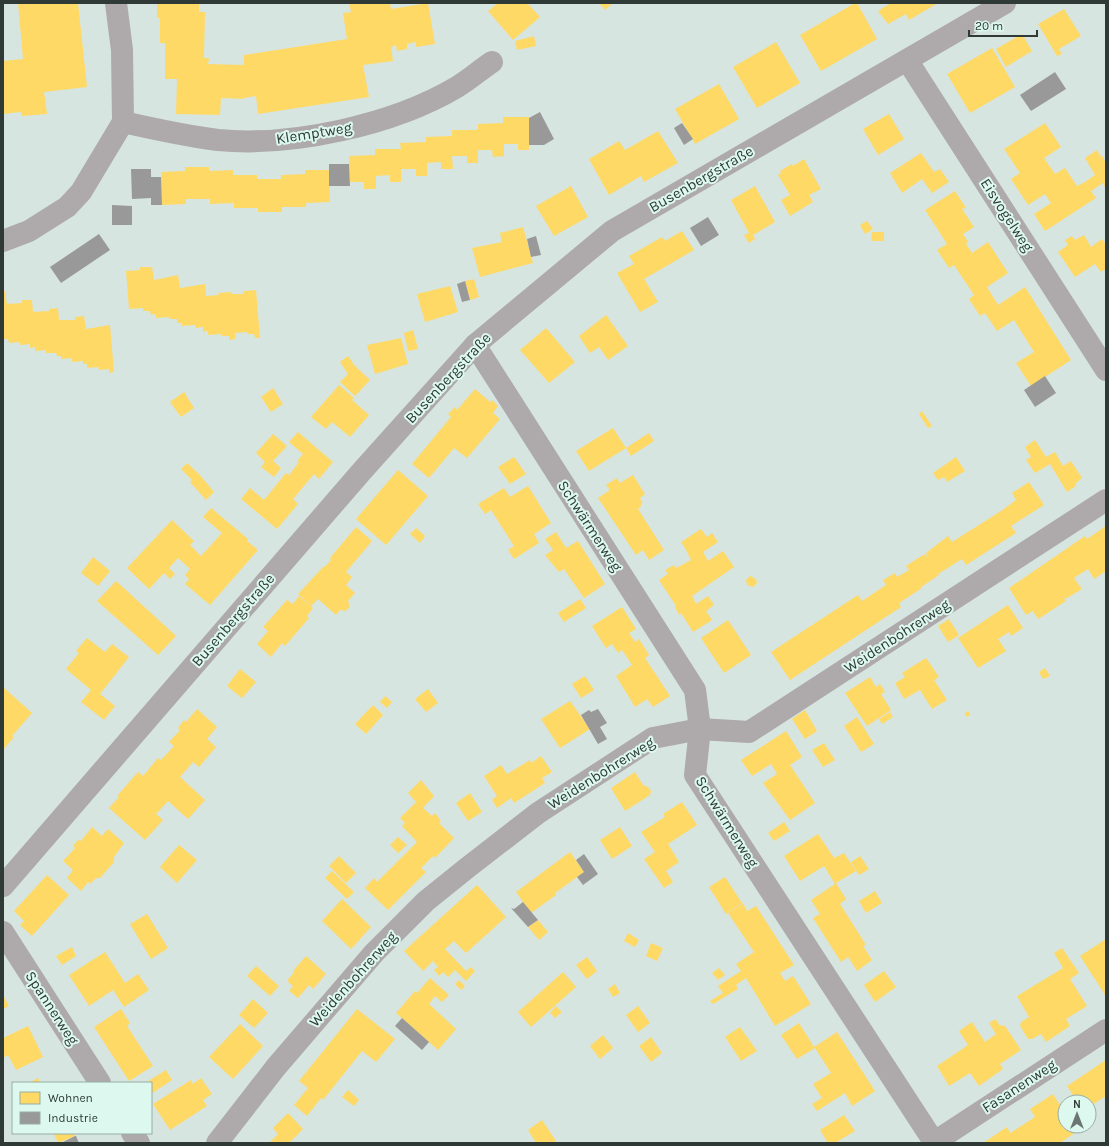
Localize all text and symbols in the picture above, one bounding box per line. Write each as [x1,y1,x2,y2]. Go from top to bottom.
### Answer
scale bar [969,12,1037,38]
text: 20 m [975,19,1003,33]
street label: Klemptweg [275,118,354,148]
street label: Busenbergstraße [646,142,756,216]
street label: Eisvogelweg [977,175,1038,256]
street label: Busenbergstraße [401,329,495,427]
street label: Schwärmerweg [554,477,626,575]
street label: Busenbergstraße [188,570,278,670]
street label: Weidenbohrerweg [841,595,954,677]
street label: Weidenbohrerweg [544,733,658,813]
street label: Schwärmerweg [692,773,763,872]
street label: Weidenbohrerweg [305,927,401,1031]
street label: Spannerweg [21,968,83,1049]
street label: Fasanenweg [979,1055,1060,1117]
legend [12,1082,152,1134]
text: Wohnen [48,1091,93,1105]
north arrow [1057,1094,1097,1134]
text: N [1073,1098,1081,1111]
text: Industrie [48,1111,98,1125]

